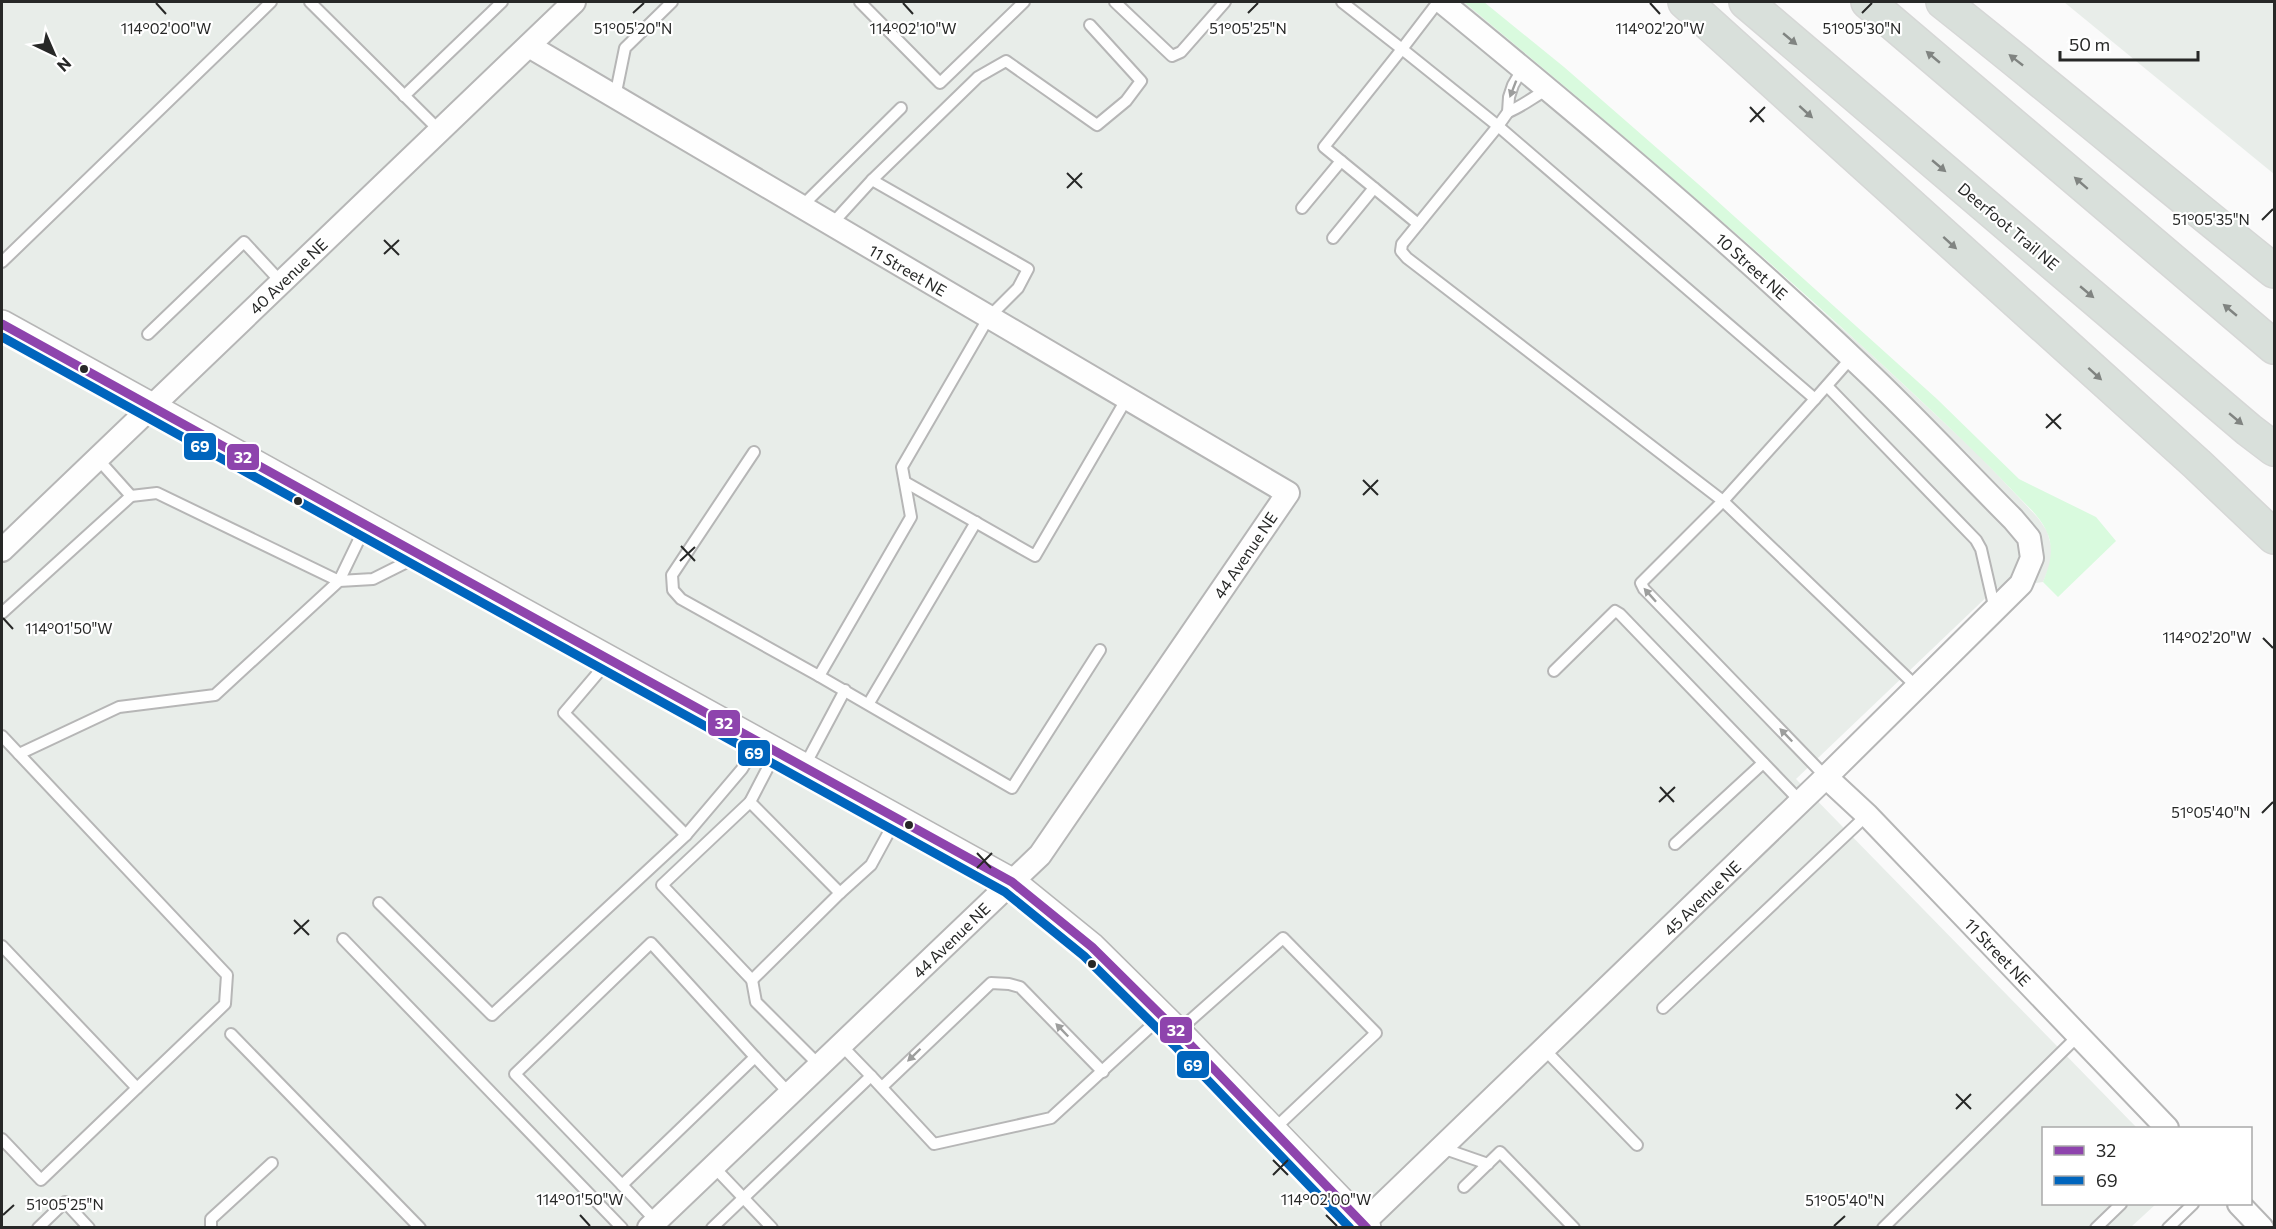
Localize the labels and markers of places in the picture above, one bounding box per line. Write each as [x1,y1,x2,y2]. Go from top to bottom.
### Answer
unlabelled marker [78,363,90,375]
unlabelled marker [292,495,304,507]
unlabelled marker [903,819,915,831]
unlabelled marker [1086,958,1098,970]

